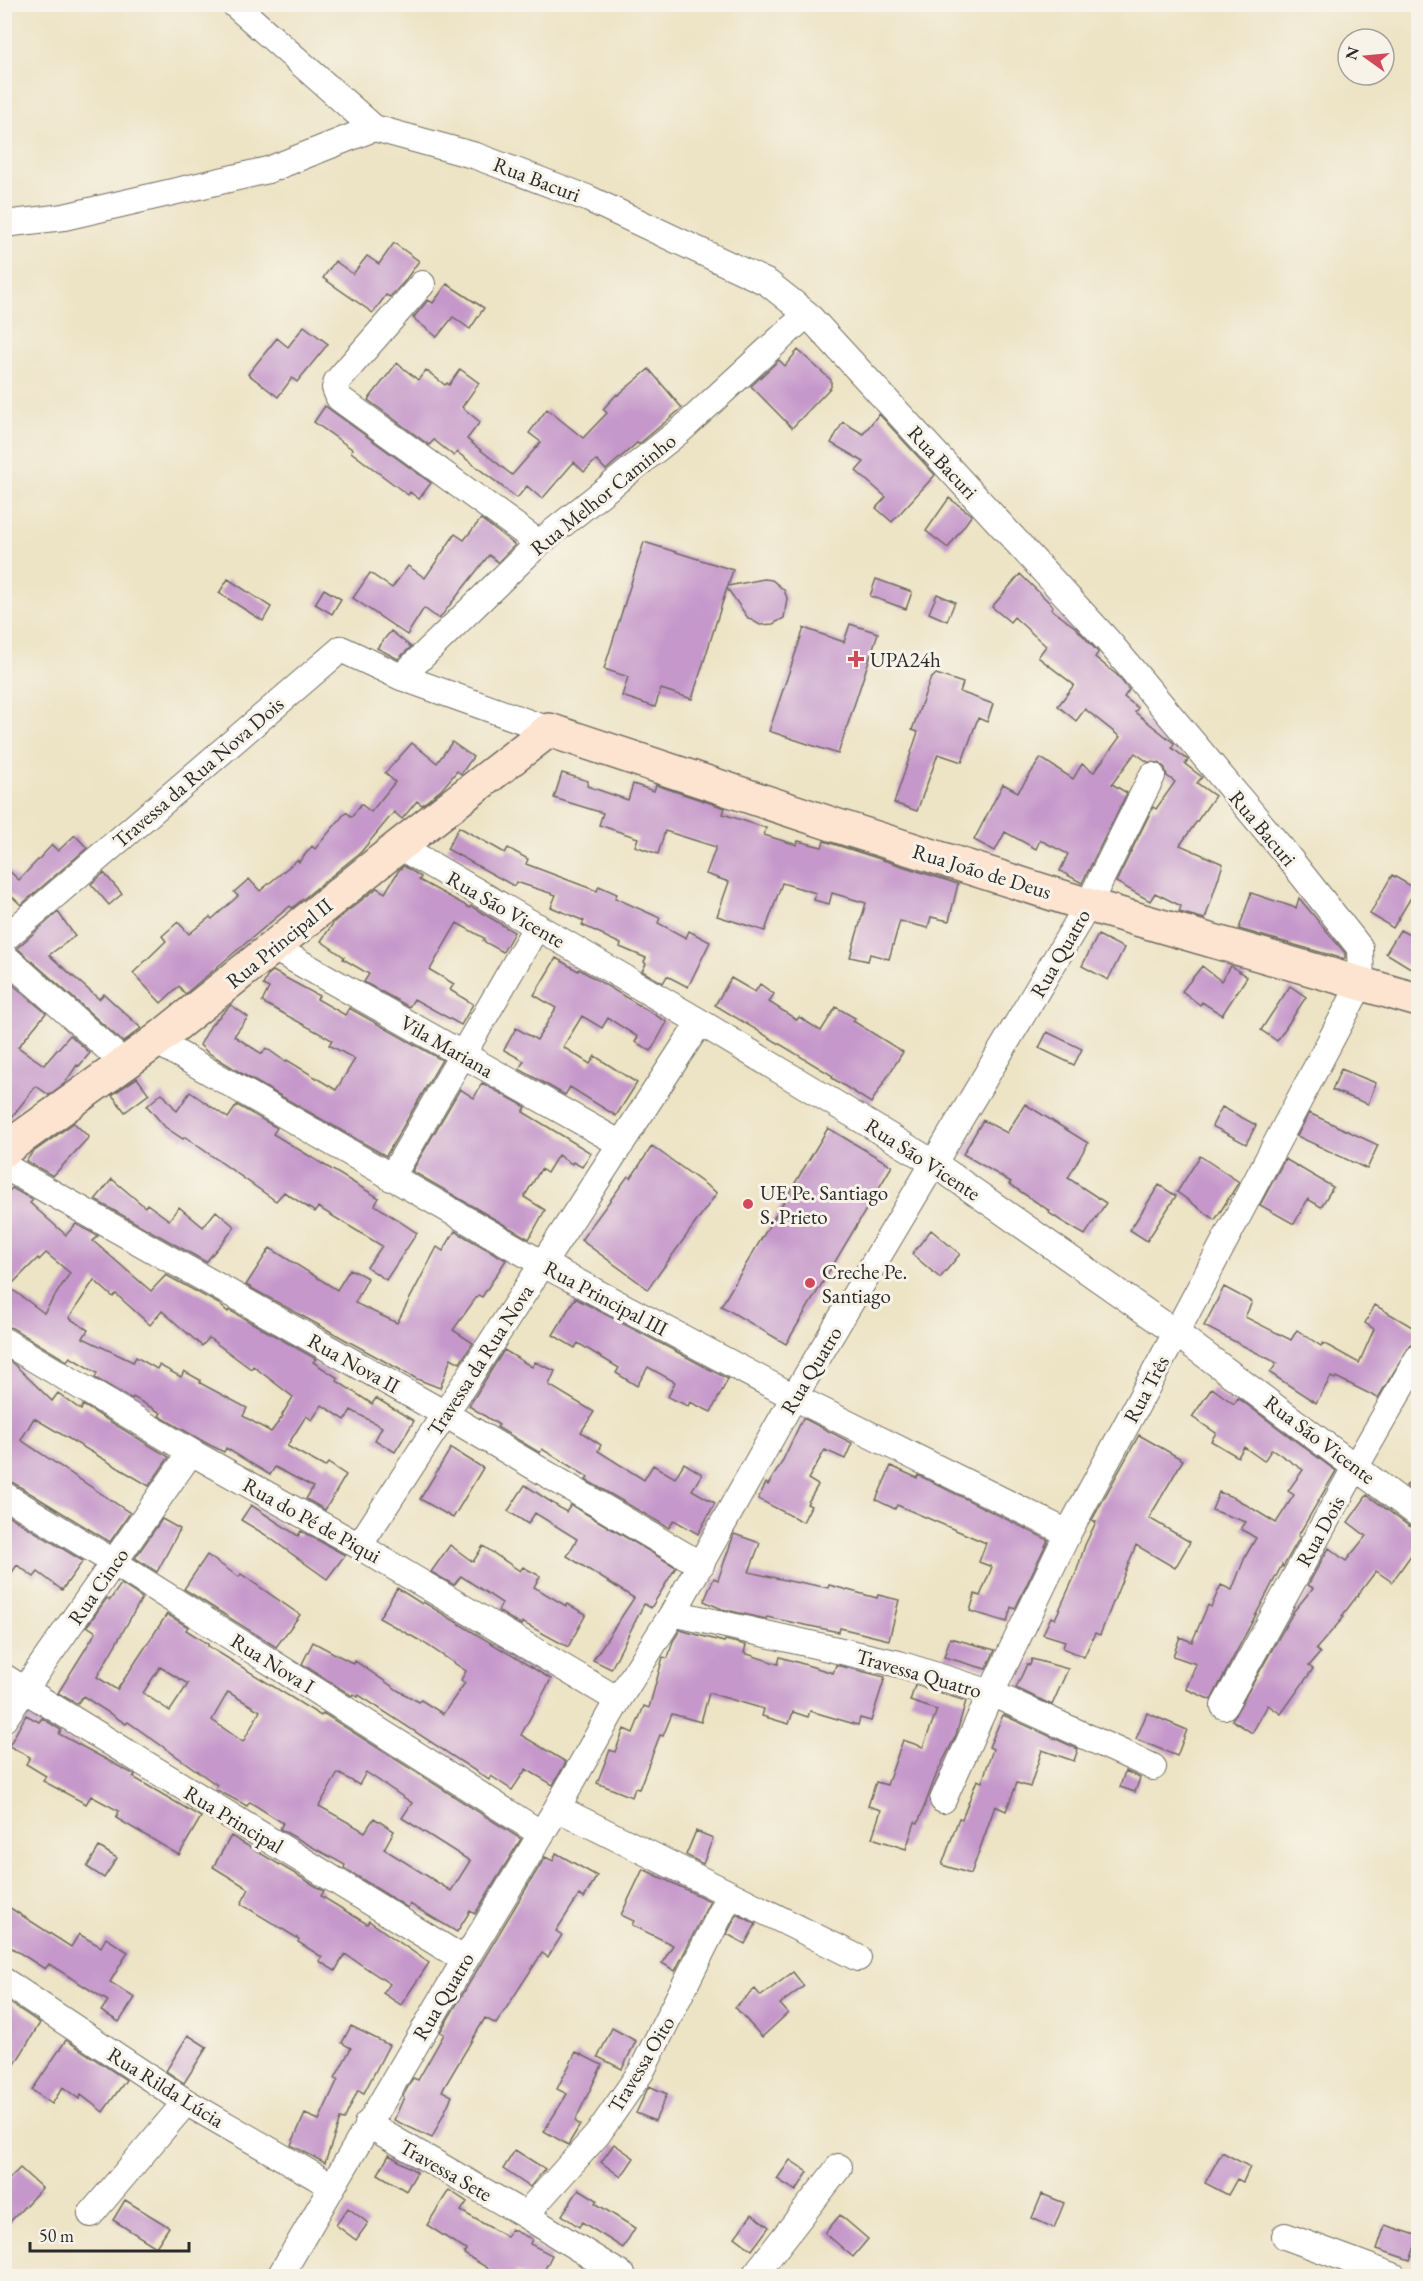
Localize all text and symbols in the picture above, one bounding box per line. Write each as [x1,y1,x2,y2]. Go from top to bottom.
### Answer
north arrow [1336,27,1396,87]
text: N [1340,44,1364,62]
street label: Rua Bacuri [490,150,584,208]
street label: Rua Bacuri [902,419,984,505]
street label: Rua Melhor Caminho [525,427,681,561]
place label: UPA24h [870,646,941,673]
marker: UPA24h [847,650,865,668]
street label: Travessa da Rua Nova Dois [107,690,289,854]
street label: Rua Bacuri [1223,784,1303,872]
street label: Rua João de Deus [909,837,1055,905]
street label: Rua São Vicente [442,864,570,954]
street label: Rua Principal II [220,892,338,994]
street label: Rua Quatro [1024,904,1097,1003]
street label: Vila Mariana [396,1008,499,1084]
street label: Rua São Vicente [860,1112,986,1206]
place label: UE Pe. Santiago S. Prieto [760,1179,888,1230]
marker: UE Pe. Santiago S. Prieto [741,1197,755,1211]
street label: Rua Principal III [539,1254,673,1342]
place label: Creche Pe. Santiago [822,1258,907,1309]
marker: Creche Pe. Santiago [803,1276,817,1290]
street label: Travessa da Rua Nova [421,1278,540,1441]
street label: Rua Quatro [774,1321,849,1420]
street label: Rua Nova II [303,1327,405,1399]
street label: Rua Três [1117,1350,1175,1427]
street label: Rua São Vicente [1259,1388,1381,1490]
street label: Rua do Pé de Piqui [238,1471,386,1569]
street label: Rua Dois [1290,1491,1351,1571]
street label: Rua Cinco [62,1542,134,1630]
street label: Rua Nova I [226,1627,320,1699]
street label: Travessa Quatro [853,1642,985,1705]
street label: Rua Principal [179,1779,289,1859]
street label: Rua Quatro [406,1947,481,2046]
street label: Travessa Oito [602,2011,680,2117]
street label: Rua Rilda Lúcia [103,2040,230,2134]
street label: Travessa Sete [395,2133,497,2207]
scale bar [30,2215,189,2253]
text: 50 m [39,2224,74,2247]

